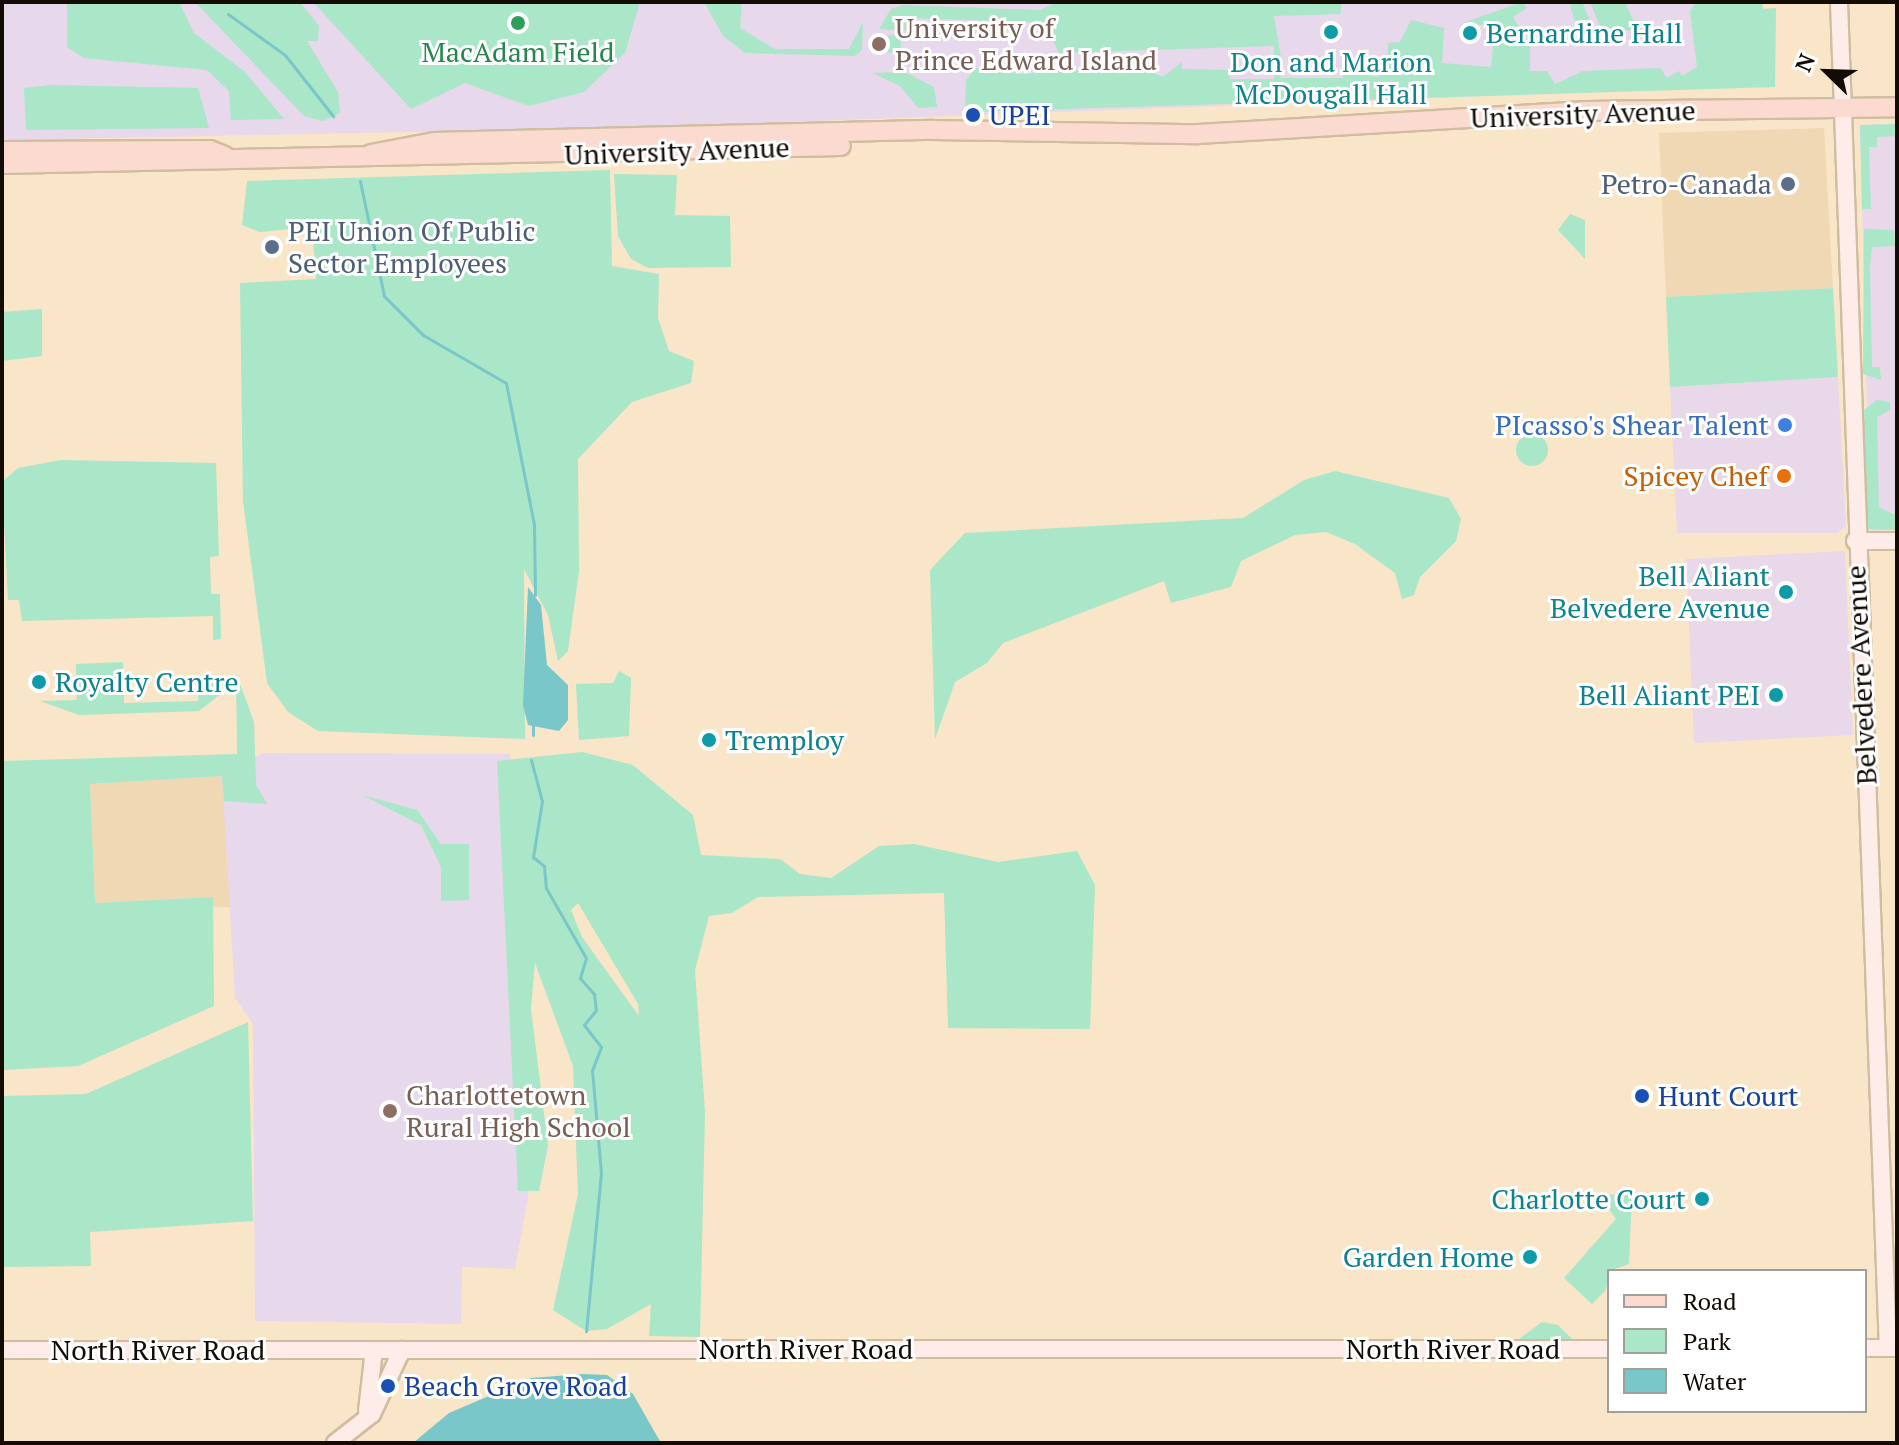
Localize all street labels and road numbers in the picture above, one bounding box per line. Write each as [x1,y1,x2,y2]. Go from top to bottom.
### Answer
street label: University Avenue [1470,93,1696,135]
street label: University Avenue [564,130,790,172]
street label: Belvedere Avenue [1838,564,1884,786]
street label: North River Road [699,1332,913,1366]
street label: North River Road [1346,1332,1560,1366]
street label: North River Road [51,1333,265,1367]

